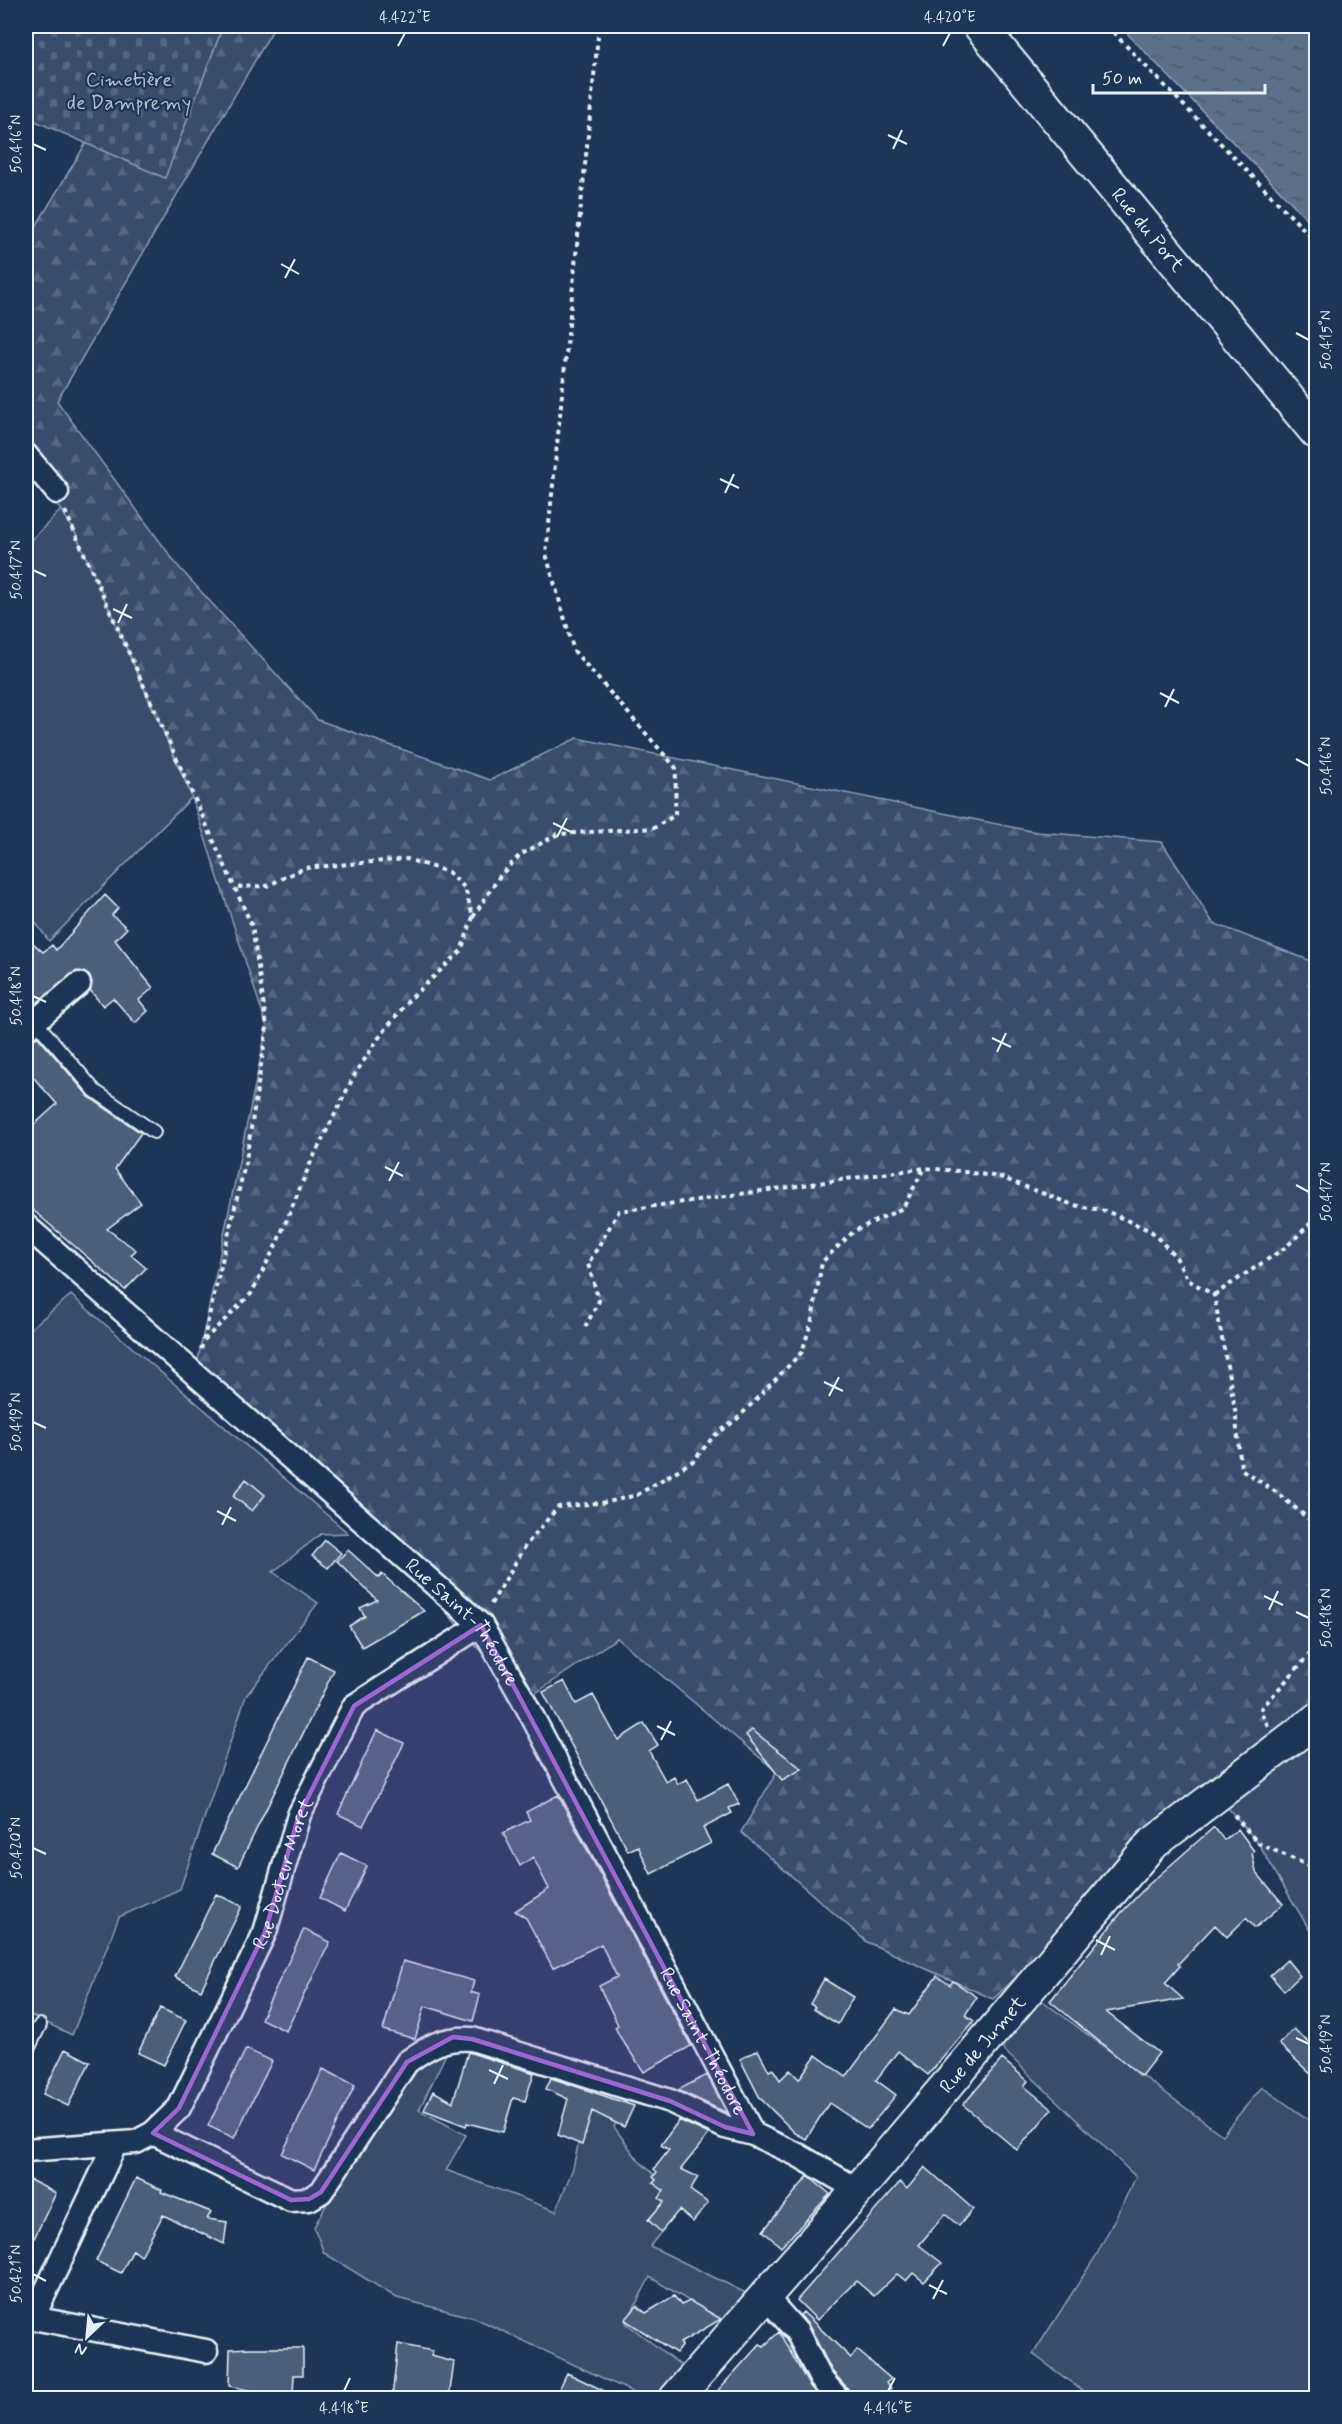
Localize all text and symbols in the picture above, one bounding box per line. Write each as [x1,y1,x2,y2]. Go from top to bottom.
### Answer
text: 4.422°E [379,8,431,28]
text: 4.420°E [924,8,976,28]
scale bar [1093,57,1266,95]
park label: Cimetière de Dampremy [67,67,191,117]
text: 50 m [1102,67,1142,91]
text: 50.416°N [7,115,27,173]
street label: Rue du Port [1104,183,1190,278]
text: 50.415°N [1317,310,1337,370]
text: 50.417°N [7,540,27,600]
text: 50.416°N [1317,737,1337,795]
text: 50.418°N [7,966,27,1026]
text: 50.417°N [1317,1162,1337,1222]
text: 50.419°N [7,1392,27,1452]
street label: Rue Saint-Théodore [399,1553,525,1691]
text: 50.418°N [1317,1588,1337,1648]
street label: Rue Docteur Moret [247,1793,321,1954]
text: 50.420°N [7,1817,27,1879]
street label: Rue Saint-Théodore [652,1963,753,2120]
street label: Rue de Jumet [934,1990,1033,2100]
text: 50.419°N [1317,2014,1337,2074]
text: 50.421°N [7,2245,27,2303]
north arrow [57,2307,117,2367]
text: N [72,2337,90,2361]
text: 4.418°E [319,2399,369,2419]
text: 4.416°E [864,2399,912,2419]

